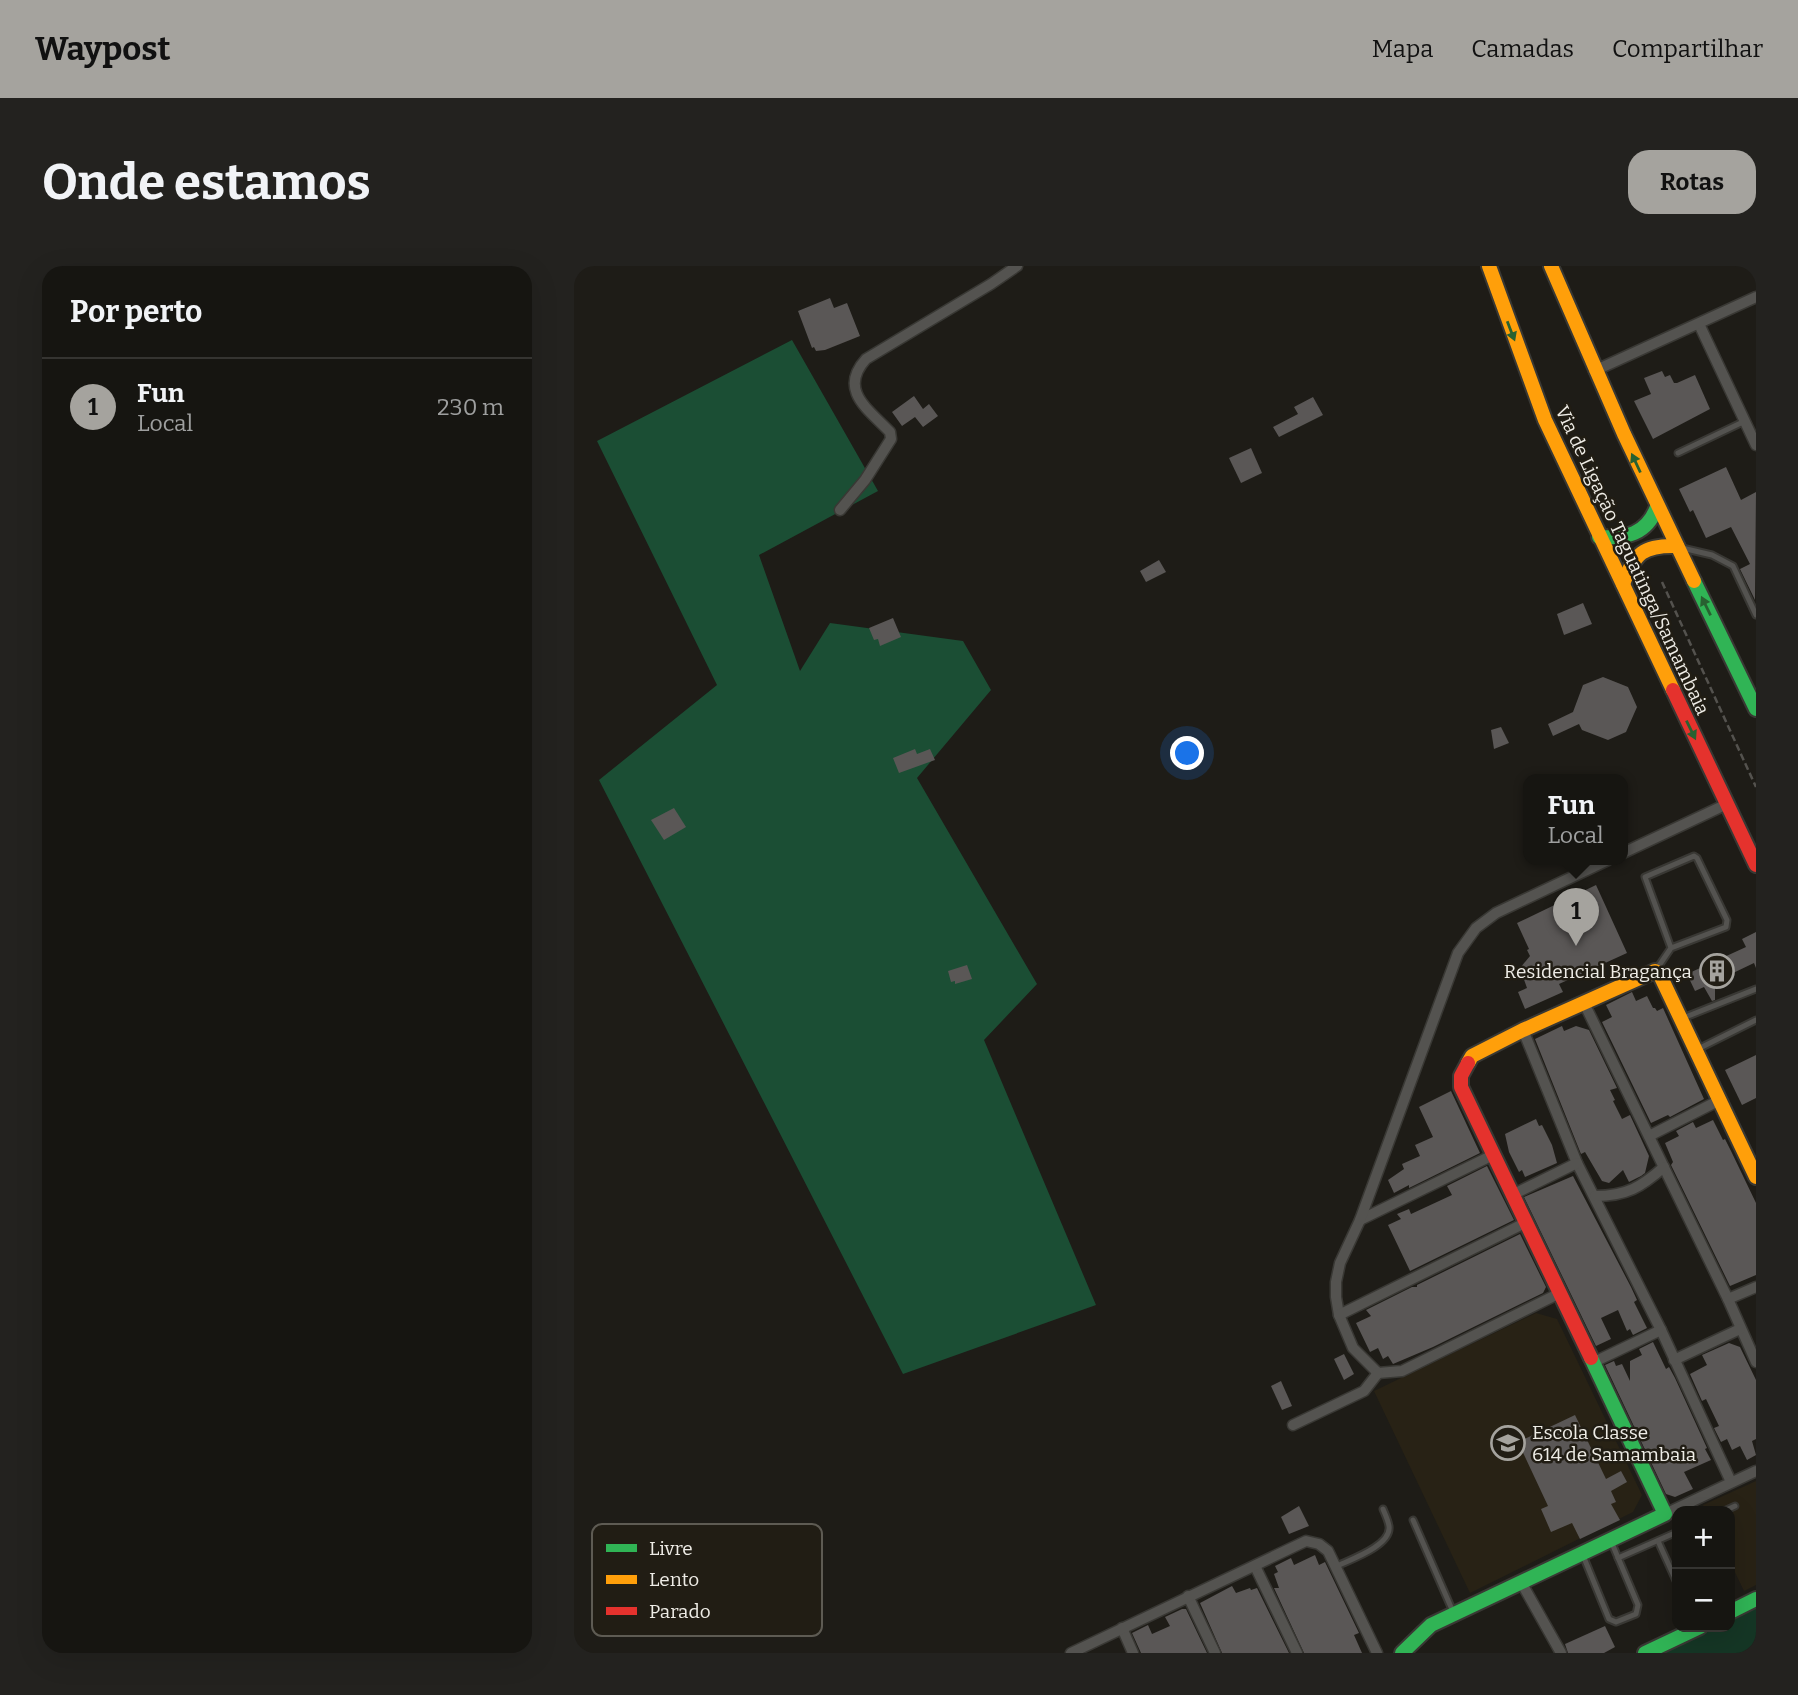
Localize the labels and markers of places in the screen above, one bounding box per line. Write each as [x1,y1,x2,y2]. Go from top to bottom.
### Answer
pin: 1 [1553,888,1599,946]
building icon: Residencial Bragança [1698,952,1736,990]
place label: Residencial Bragança [1504,960,1693,983]
place label: Escola Classe 614 de Samambaia [1532,1421,1697,1466]
school or university icon: Escola Classe 614 de Samambaia [1489,1424,1527,1462]

